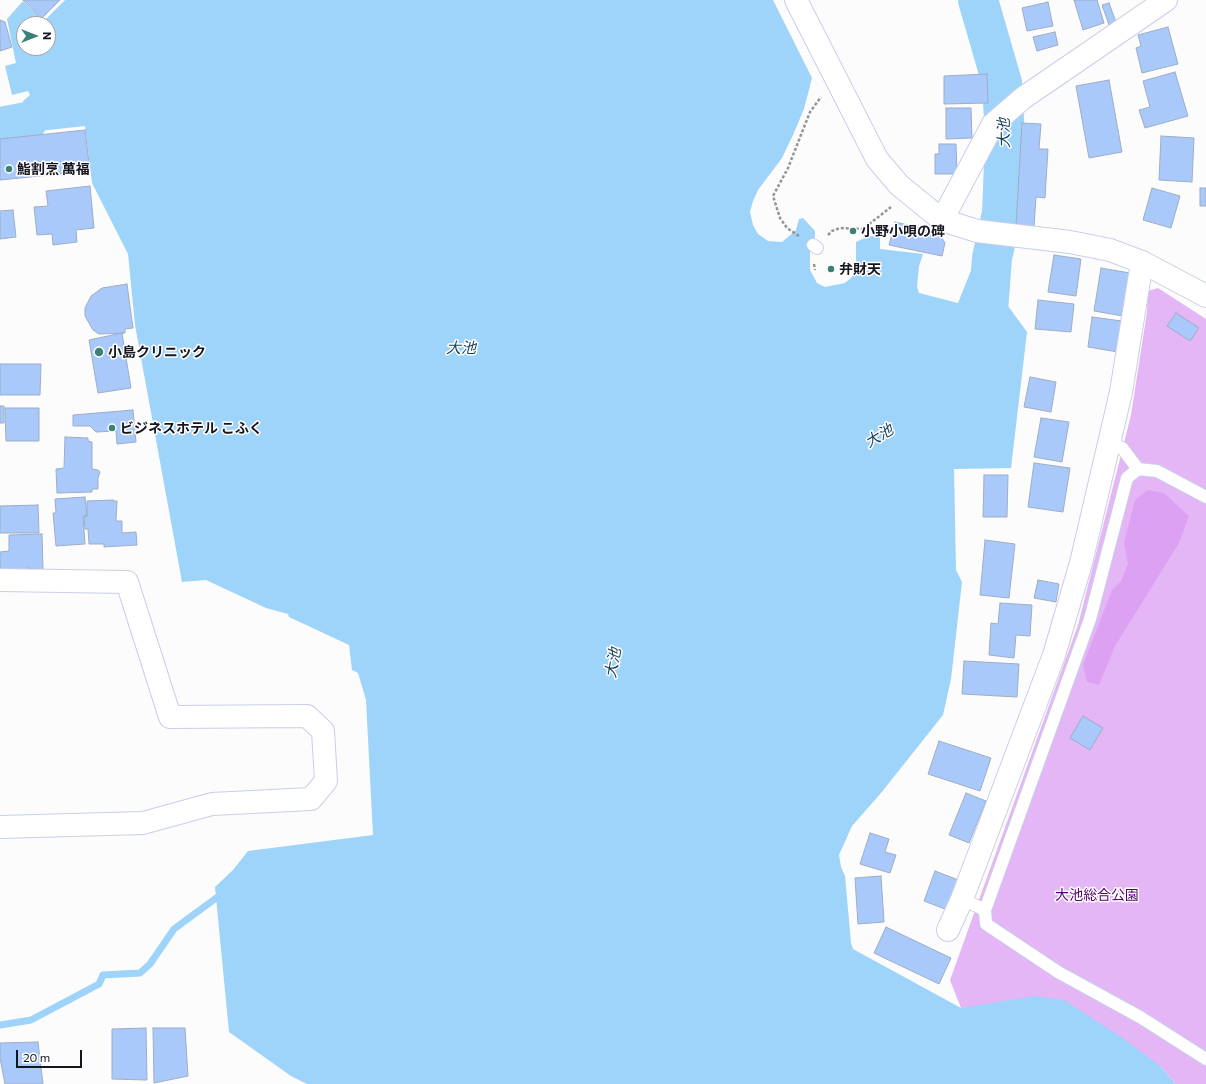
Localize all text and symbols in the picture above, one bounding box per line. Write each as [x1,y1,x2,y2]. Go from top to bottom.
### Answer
north arrow [16,16,56,56]
text: N [41,32,54,40]
water label: 大池 [995,118,1013,148]
place label: 鮨割烹 萬福 [17,161,90,177]
marker: 鮨割烹 萬福 [4,164,14,174]
place label: 小野小唄の碑 [861,223,945,239]
marker: 小野小唄の碑 [848,226,858,236]
place label: 弁財天 [839,261,881,277]
marker: 弁財天 [826,264,836,274]
water label: 大池 [446,339,476,357]
place label: 小島クリニック [108,344,206,360]
marker: 小島クリニック [93,346,105,358]
place label: ビジネスホテル こふく [120,420,263,436]
water label: 大池 [862,421,896,451]
marker: ビジネスホテル こふく [107,423,117,433]
water label: 大池 [602,647,624,679]
park label: 大池総合公園 [1055,887,1139,903]
scale bar [18,1042,84,1068]
text: 20 m [23,1050,50,1064]

